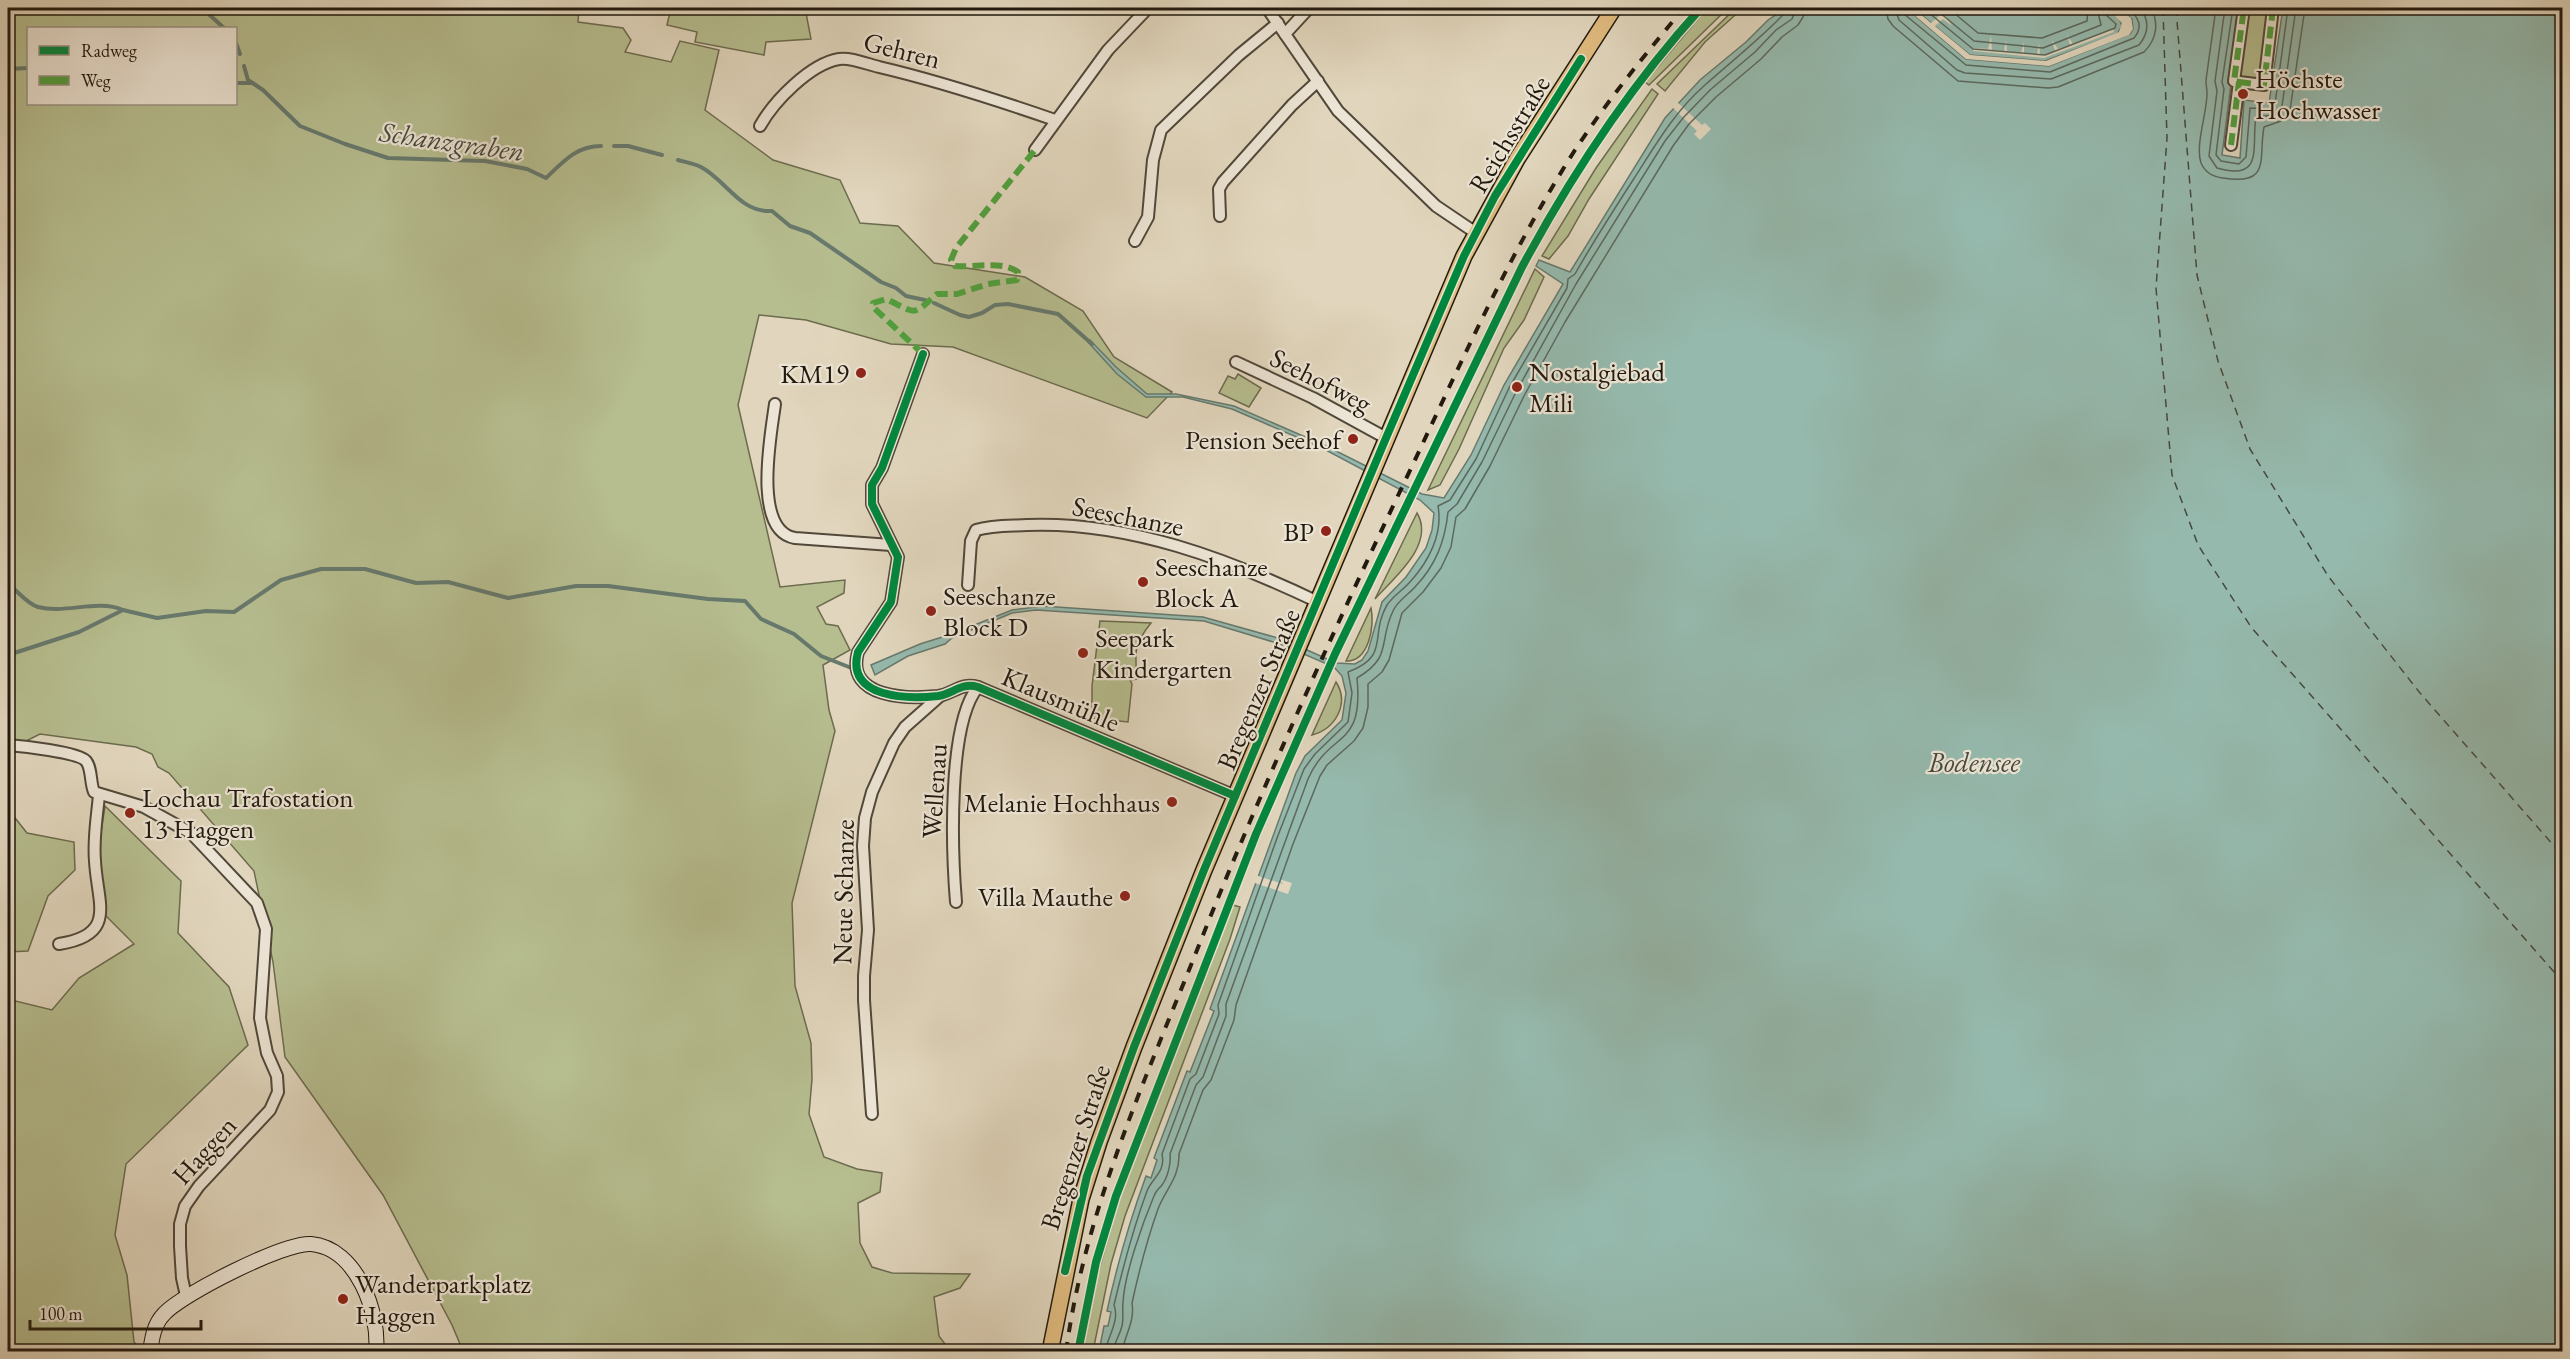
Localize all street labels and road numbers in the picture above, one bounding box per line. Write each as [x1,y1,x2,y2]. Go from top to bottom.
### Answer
street label: Gehren [860,24,944,76]
street label: Reichsstraße [1460,69,1558,199]
street label: Seehofweg [1264,340,1378,421]
street label: Seeschanze [1069,488,1187,544]
street label: Bregenzer Straße [1208,603,1308,775]
street label: Klausmühle [997,659,1125,739]
street label: Wellenau [913,742,955,840]
street label: Neue Schanze [824,819,862,965]
street label: Bregenzer Straße [1032,1060,1118,1234]
street label: Haggen [164,1108,244,1192]

